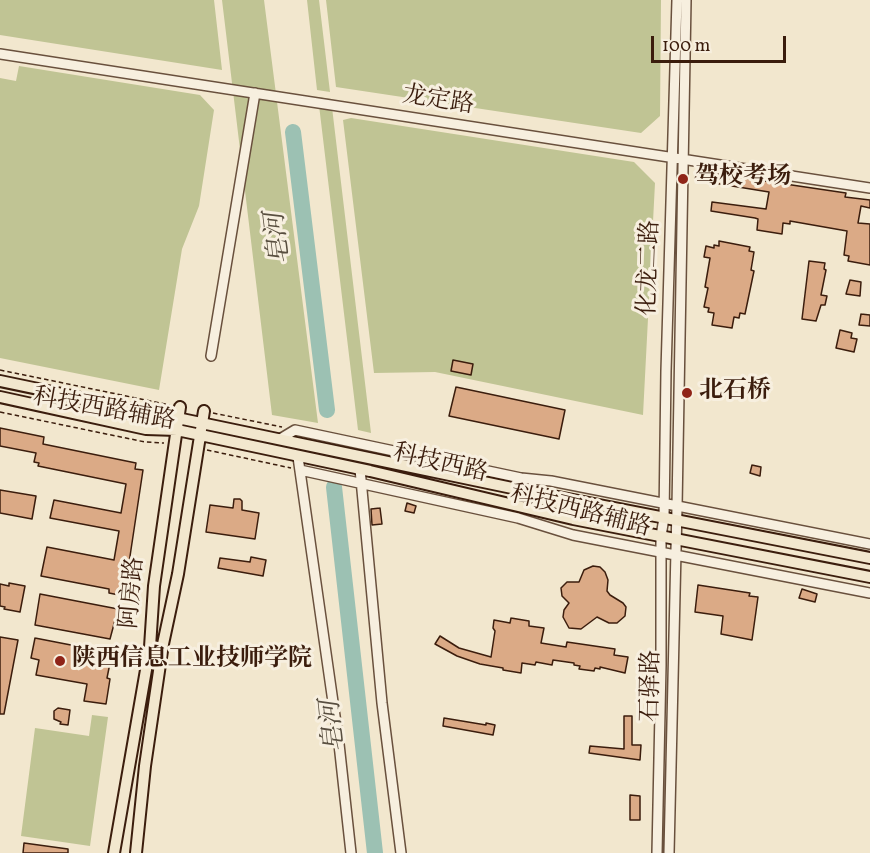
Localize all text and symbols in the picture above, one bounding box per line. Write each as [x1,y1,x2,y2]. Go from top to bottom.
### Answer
scale bar [654,24,789,62]
text: 100 m [662,34,711,59]
street label: 龙定路 [400,82,476,122]
place label: 驾校考场 [695,165,791,193]
marker: 驾校考场 [676,172,690,186]
water label: 皂河 [261,210,299,266]
street label: 化龙二路 [635,220,667,316]
place label: 北石桥 [699,379,771,407]
street label: 科技西路辅路 [31,384,177,438]
marker: 北石桥 [680,386,694,400]
street label: 科技西路 [390,440,490,490]
street label: 科技西路辅路 [507,482,653,544]
street label: 阿房路 [117,556,151,630]
place label: 陕西信息工业技师学院 [72,647,312,675]
street label: 石驿路 [638,650,668,722]
marker: 陕西信息工业技师学院 [53,654,67,668]
water label: 皂河 [317,699,353,753]

